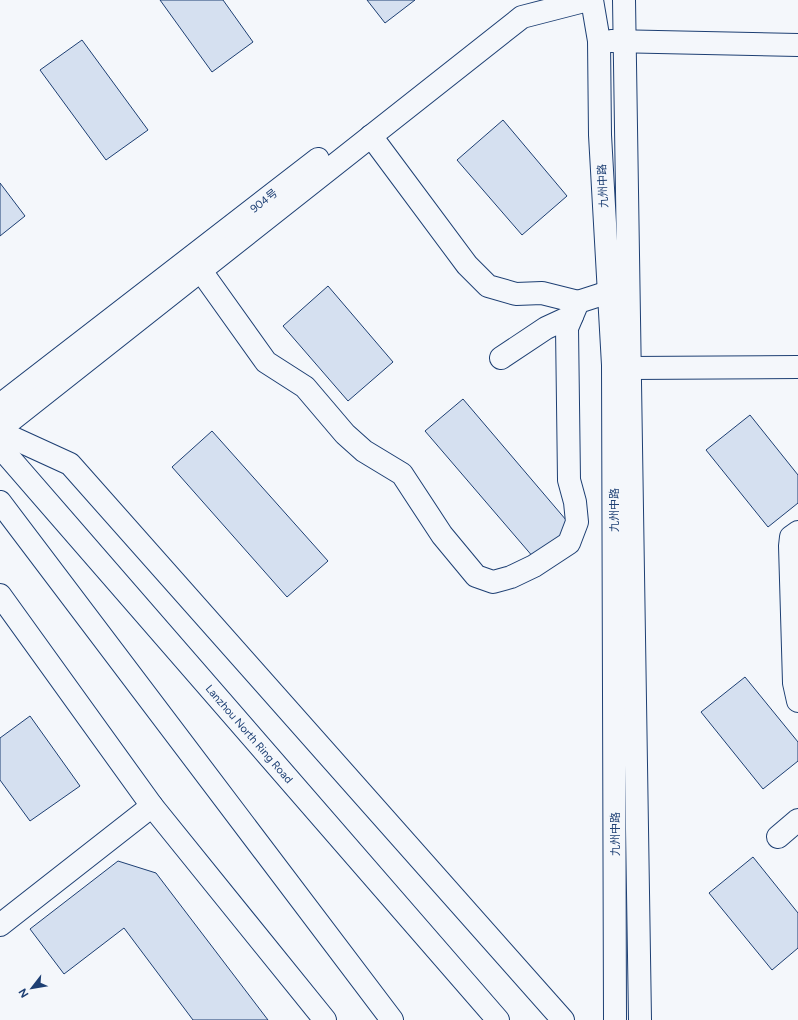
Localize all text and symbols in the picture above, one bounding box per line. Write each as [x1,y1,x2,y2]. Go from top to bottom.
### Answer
street label: 九州中路 [595,164,611,208]
street label: 904号 [248,186,280,216]
street label: 九州中路 [608,488,621,532]
street label: Lanzhou North Ring Road [203,682,296,786]
street label: 九州中路 [609,812,622,856]
north arrow [12,968,52,1008]
text: N [16,986,32,1000]

